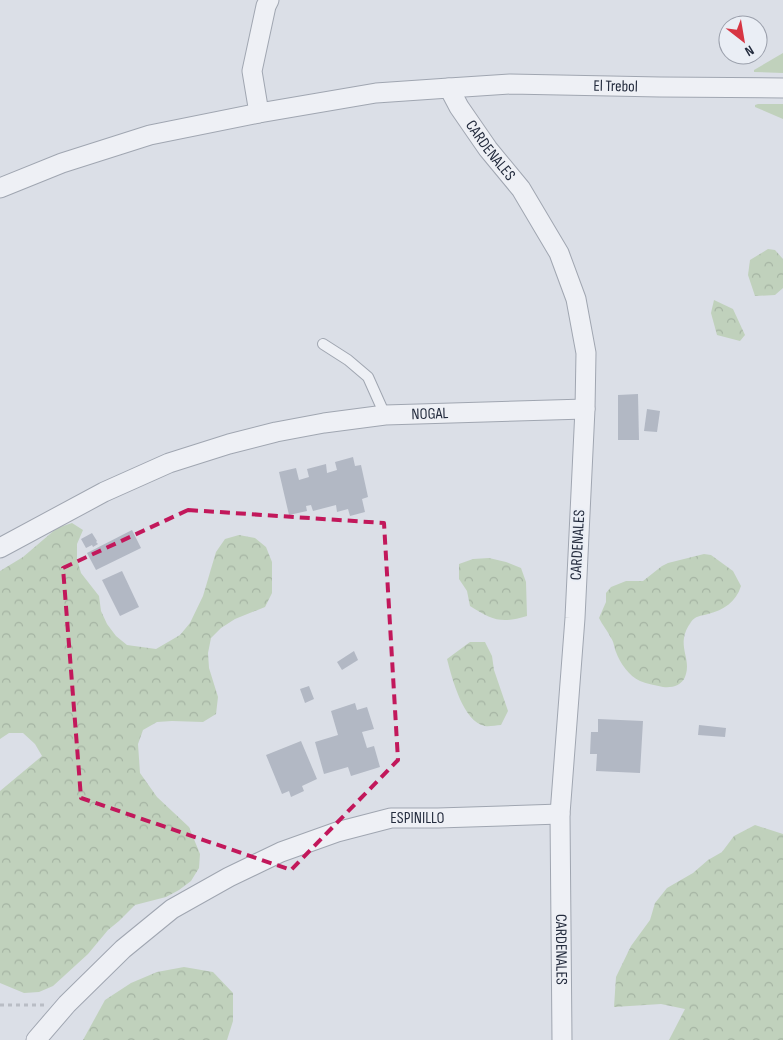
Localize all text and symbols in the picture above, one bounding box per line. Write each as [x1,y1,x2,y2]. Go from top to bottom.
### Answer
north arrow [718,15,768,65]
text: N [742,42,757,60]
street label: El Trebol [593,76,638,96]
street label: CARDENALES [461,116,520,184]
street label: NOGAL [411,404,449,424]
street label: CARDENALES [567,509,589,581]
street label: ESPINILLO [390,808,445,828]
street label: CARDENALES [551,914,571,985]

